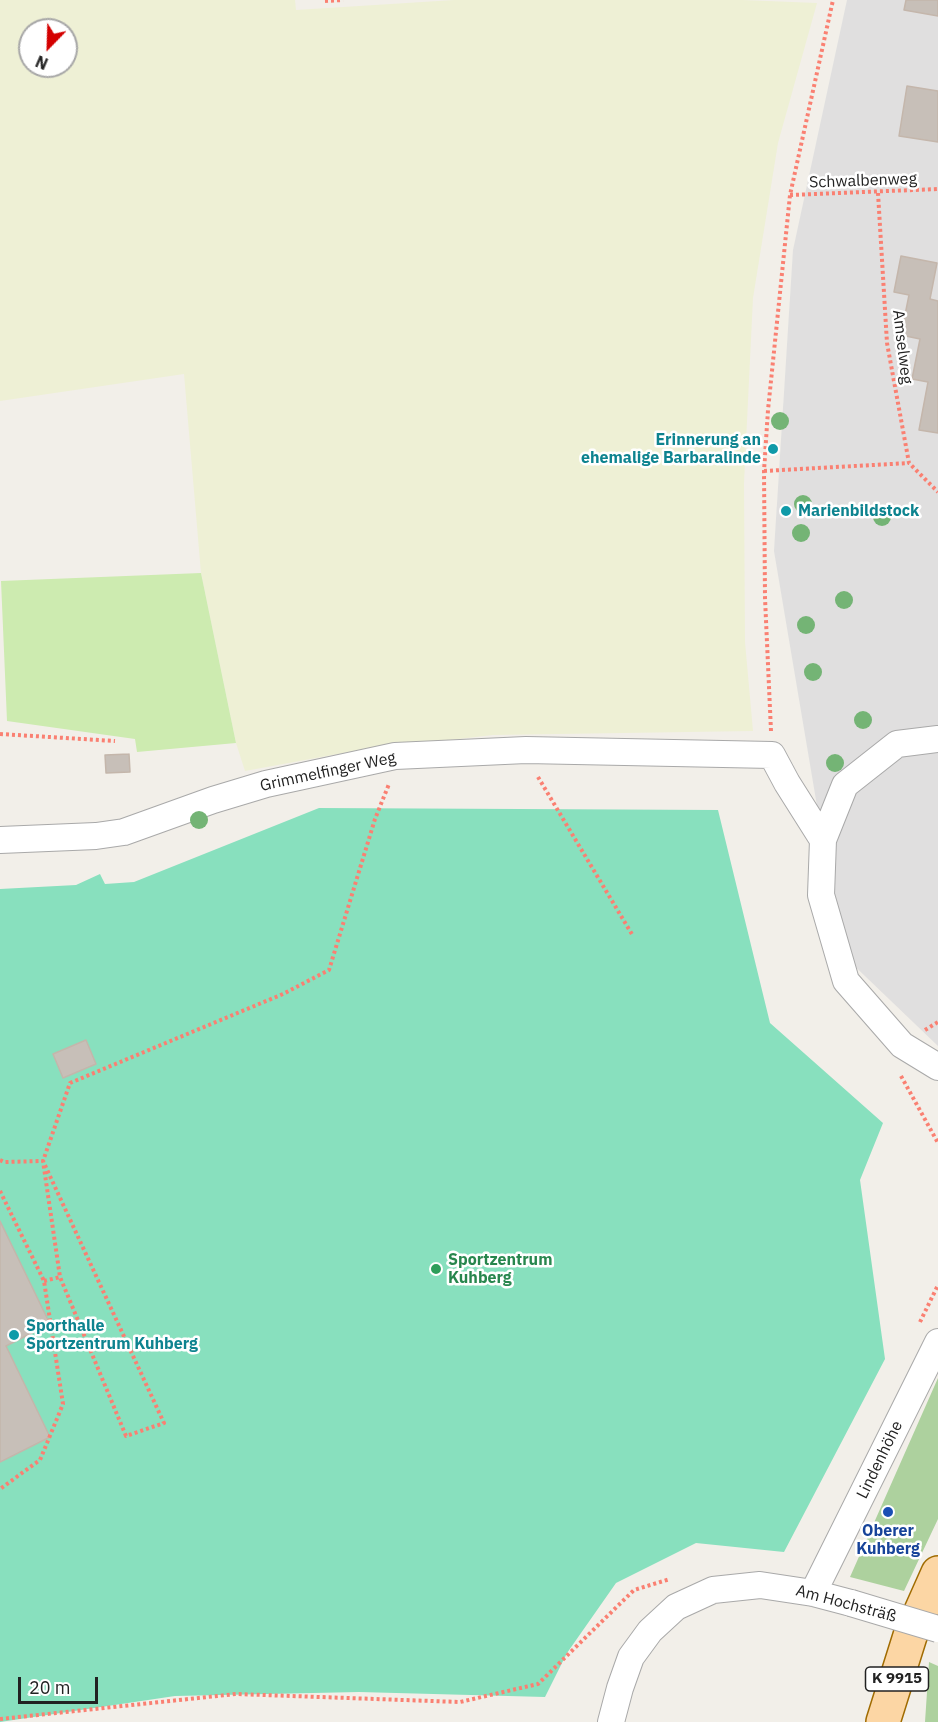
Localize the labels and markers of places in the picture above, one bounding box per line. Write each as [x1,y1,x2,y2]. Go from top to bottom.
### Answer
place label: Erinnerung an ehemalige Barbaralinde [581,430,761,468]
marker: Erinnerung an ehemalige Barbaralinde [766,442,780,456]
place label: Marienbildstock [798,501,919,521]
marker: Marienbildstock [779,504,793,518]
place label: Sportzentrum Kuhberg [448,1250,552,1288]
marker: Sportzentrum Kuhberg [429,1262,443,1276]
place label: Sporthalle Sportzentrum Kuhberg [26,1316,198,1354]
marker: Sporthalle Sportzentrum Kuhberg [7,1328,21,1342]
marker: Oberer Kuhberg [881,1505,895,1519]
place label: Oberer Kuhberg [856,1521,920,1559]

